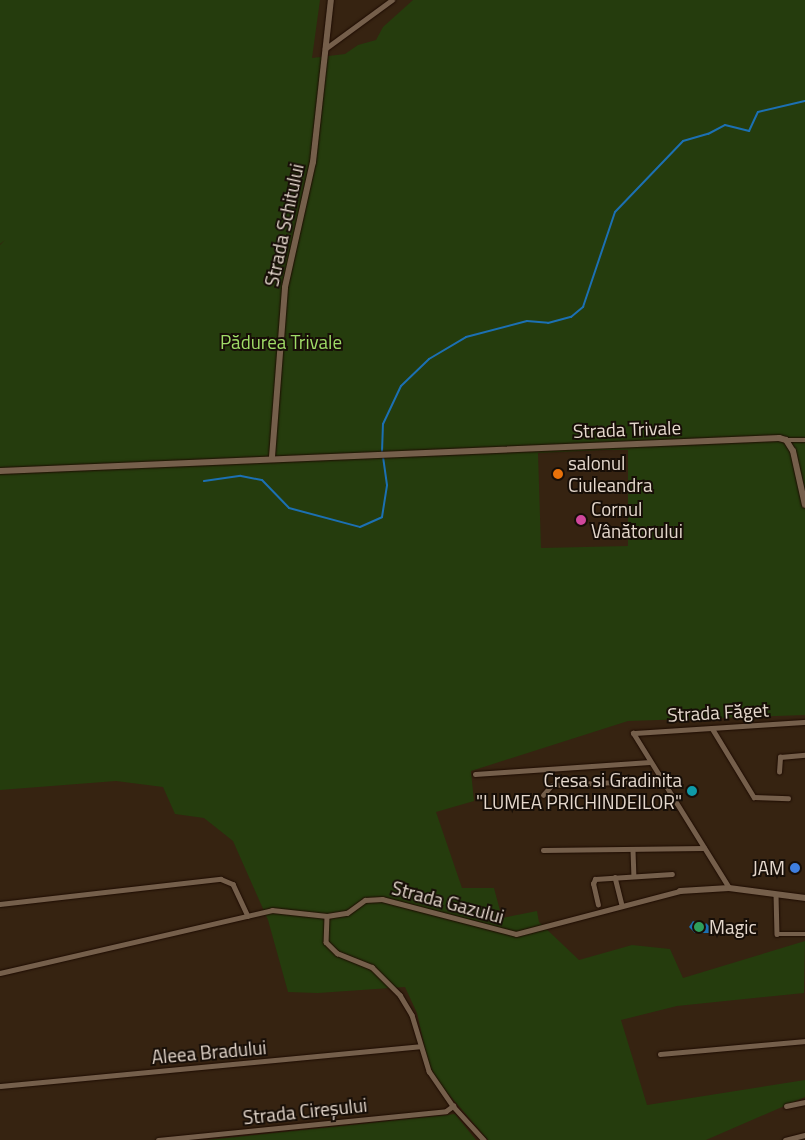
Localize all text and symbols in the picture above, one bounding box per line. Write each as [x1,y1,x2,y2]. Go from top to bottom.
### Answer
street label: Strada Schitului [260,162,308,288]
park label: Pădurea Trivale [220,331,342,353]
street label: Strada Trivale [573,416,681,442]
place label: salonul Ciuleandra [568,452,652,496]
marker: salonul Ciuleandra [552,468,564,480]
place label: Cornul Vânătorului [591,498,683,542]
marker: Cornul Vânătorului [575,514,587,526]
street label: Strada Făget [667,698,769,726]
place label: Cresa si Gradinita "LUMEA PRICHINDEILOR" [476,769,682,813]
marker: Cresa si Gradinita "LUMEA PRICHINDEILOR" [686,785,698,797]
place label: JAM [752,857,785,879]
marker: JAM [789,862,801,874]
street label: Strada Gazului [389,876,507,928]
place label: Magic [709,916,757,938]
marker: Magic [693,921,705,933]
street label: Aleea Bradului [151,1036,267,1068]
street label: Strada Cireșului [242,1093,368,1129]

